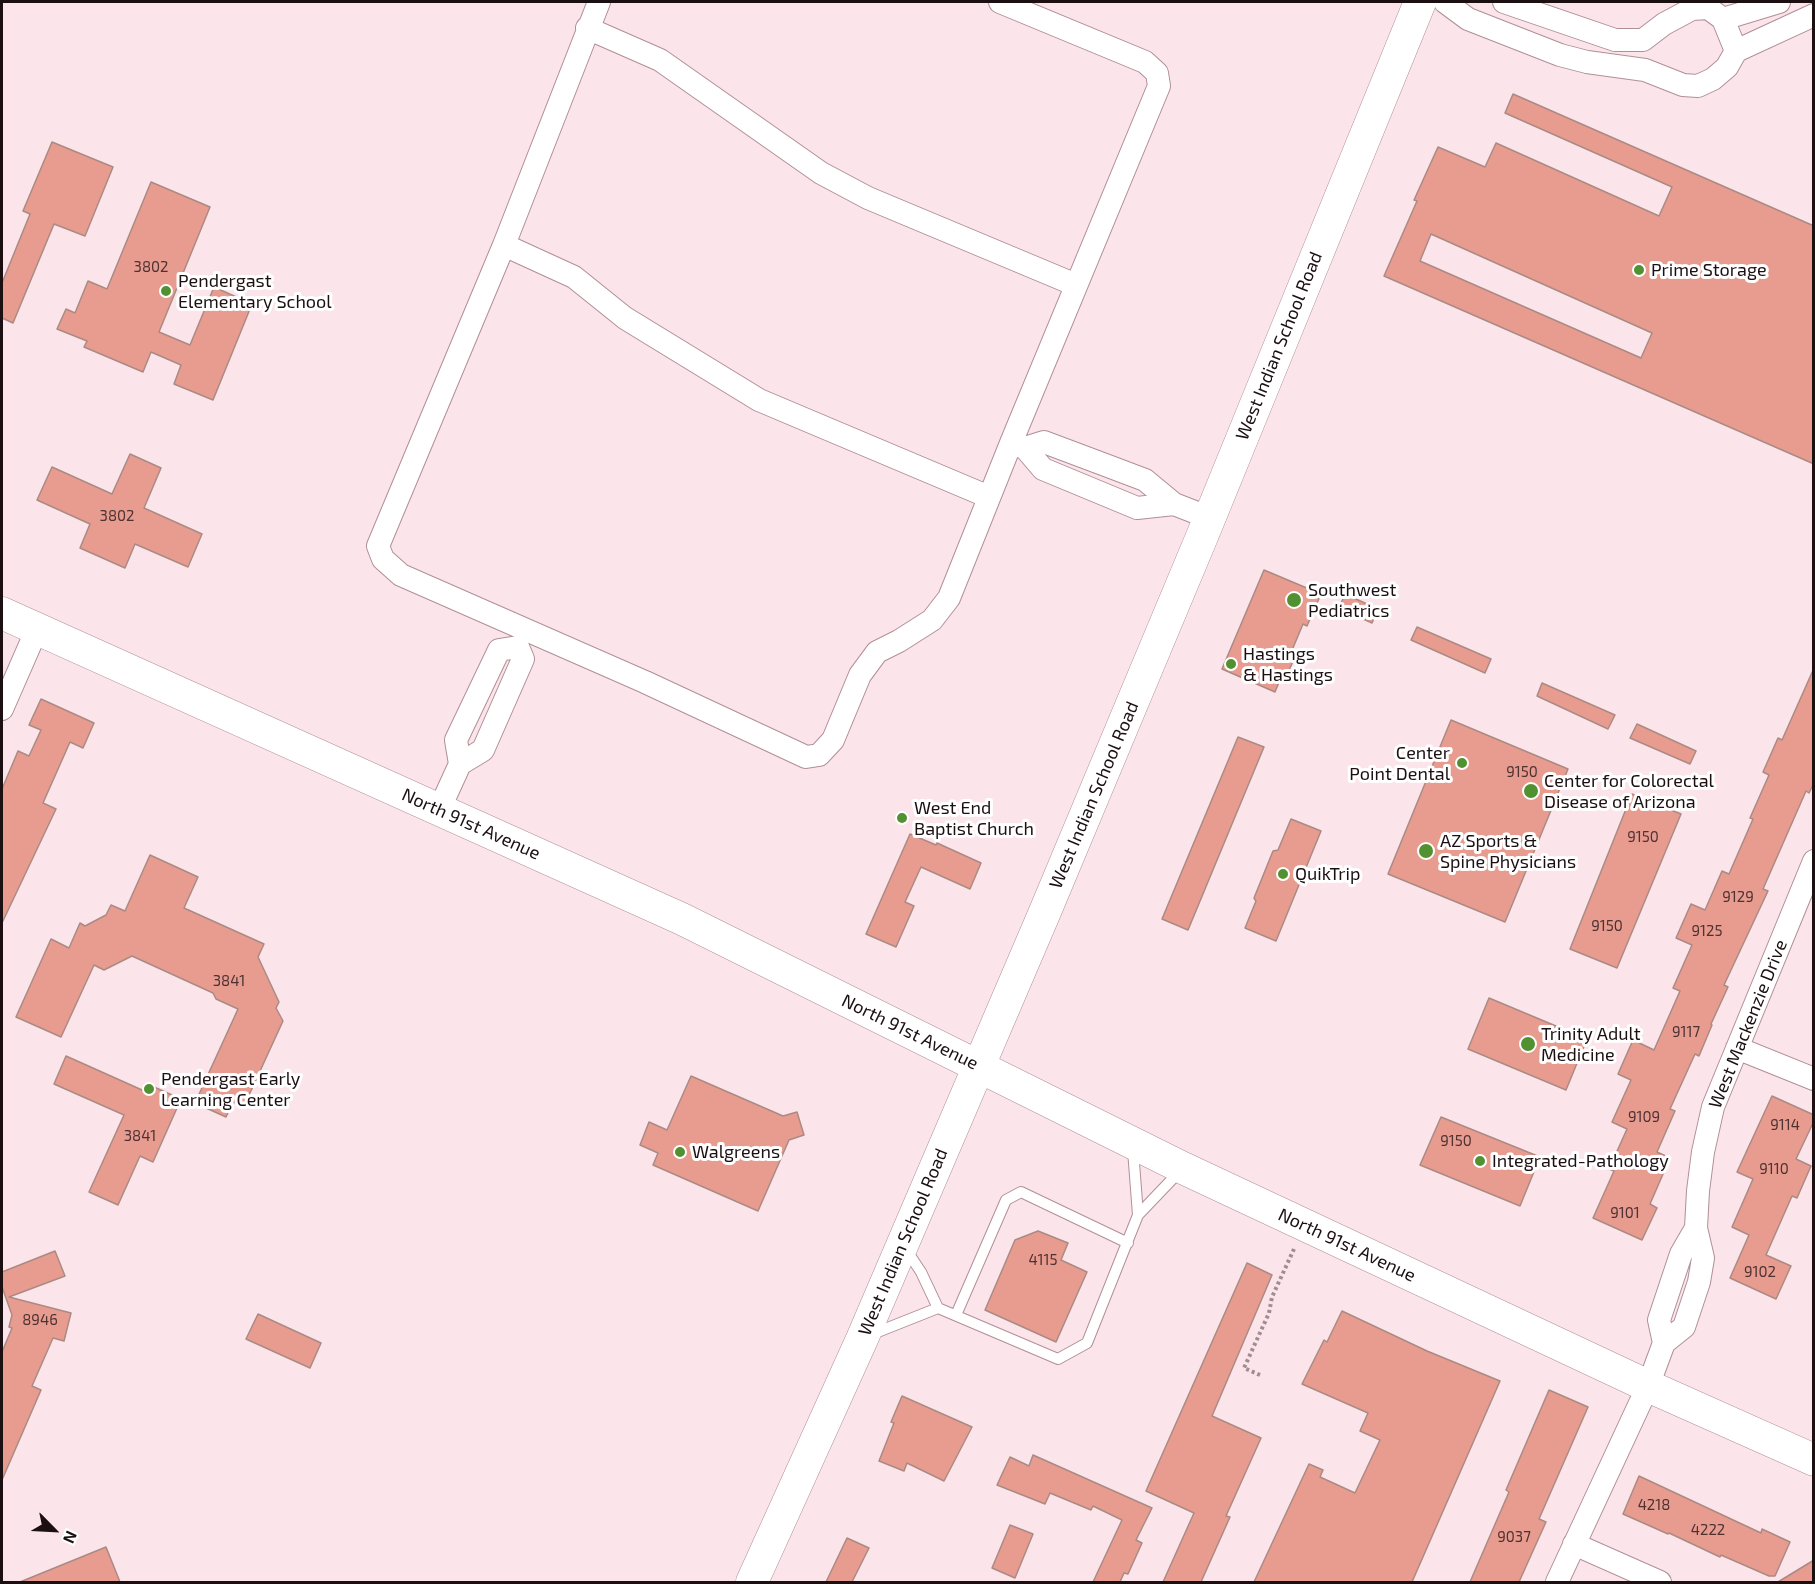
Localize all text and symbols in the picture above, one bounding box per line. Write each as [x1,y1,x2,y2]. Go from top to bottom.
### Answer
street label: West Indian School Road [1231,249,1327,443]
house number: 3802 [134,258,168,276]
place label: Prime Storage [1651,259,1767,281]
marker: Prime Storage [1632,263,1646,277]
place label: Pendergast Elementary School [178,270,332,312]
marker: Pendergast Elementary School [159,284,173,298]
house number: 3802 [100,507,134,525]
place label: Southwest Pediatrics [1308,579,1396,622]
marker: Southwest Pediatrics [1285,591,1303,609]
place label: Hastings & Hastings [1243,643,1333,686]
marker: Hastings & Hastings [1224,657,1238,671]
street label: West Indian School Road [1045,698,1143,892]
place label: Center Point Dental [1349,742,1450,784]
marker: Center Point Dental [1455,756,1469,770]
house number: 9150 [1506,763,1538,781]
place label: Center for Colorectal Disease of Arizona [1544,770,1714,812]
marker: Center for Colorectal Disease of Arizona [1522,782,1540,800]
street label: North 91st Avenue [398,784,544,864]
place label: West End Baptist Church [914,797,1034,840]
marker: West End Baptist Church [895,811,909,825]
house number: 9150 [1627,828,1659,846]
place label: AZ Sports & Spine Physicians [1440,830,1576,872]
marker: AZ Sports & Spine Physicians [1417,842,1435,860]
place label: QuikTrip [1295,863,1360,885]
marker: QuikTrip [1276,867,1290,881]
house number: 9129 [1722,888,1754,906]
house number: 9150 [1591,917,1623,935]
house number: 9125 [1691,922,1723,940]
street label: West Mackenzie Drive [1704,937,1792,1111]
house number: 3841 [213,972,245,990]
street label: North 91st Avenue [838,990,982,1074]
place label: Trinity Adult Medicine [1541,1023,1641,1066]
house number: 9117 [1672,1023,1700,1041]
marker: Trinity Adult Medicine [1519,1035,1537,1053]
place label: Pendergast Early Learning Center [161,1068,300,1110]
marker: Pendergast Early Learning Center [142,1082,156,1096]
house number: 9109 [1628,1108,1660,1126]
house number: 9114 [1770,1116,1800,1134]
house number: 3841 [124,1127,156,1145]
house number: 9150 [1440,1132,1472,1150]
place label: Walgreens [692,1141,780,1163]
marker: Walgreens [673,1145,687,1159]
street label: West Indian School Road [854,1145,952,1339]
place label: Integrated-Pathology [1492,1150,1669,1172]
marker: Integrated-Pathology [1473,1154,1487,1168]
house number: 9110 [1759,1160,1789,1178]
street label: North 91st Avenue [1275,1204,1419,1286]
house number: 9101 [1610,1204,1640,1222]
house number: 4115 [1028,1251,1058,1269]
house number: 9102 [1744,1263,1776,1281]
house number: 8946 [22,1311,58,1329]
house number: 4218 [1638,1496,1670,1514]
north arrow [24,1500,84,1560]
house number: 4222 [1691,1521,1725,1539]
text: N [60,1528,82,1547]
house number: 9037 [1497,1528,1531,1546]

